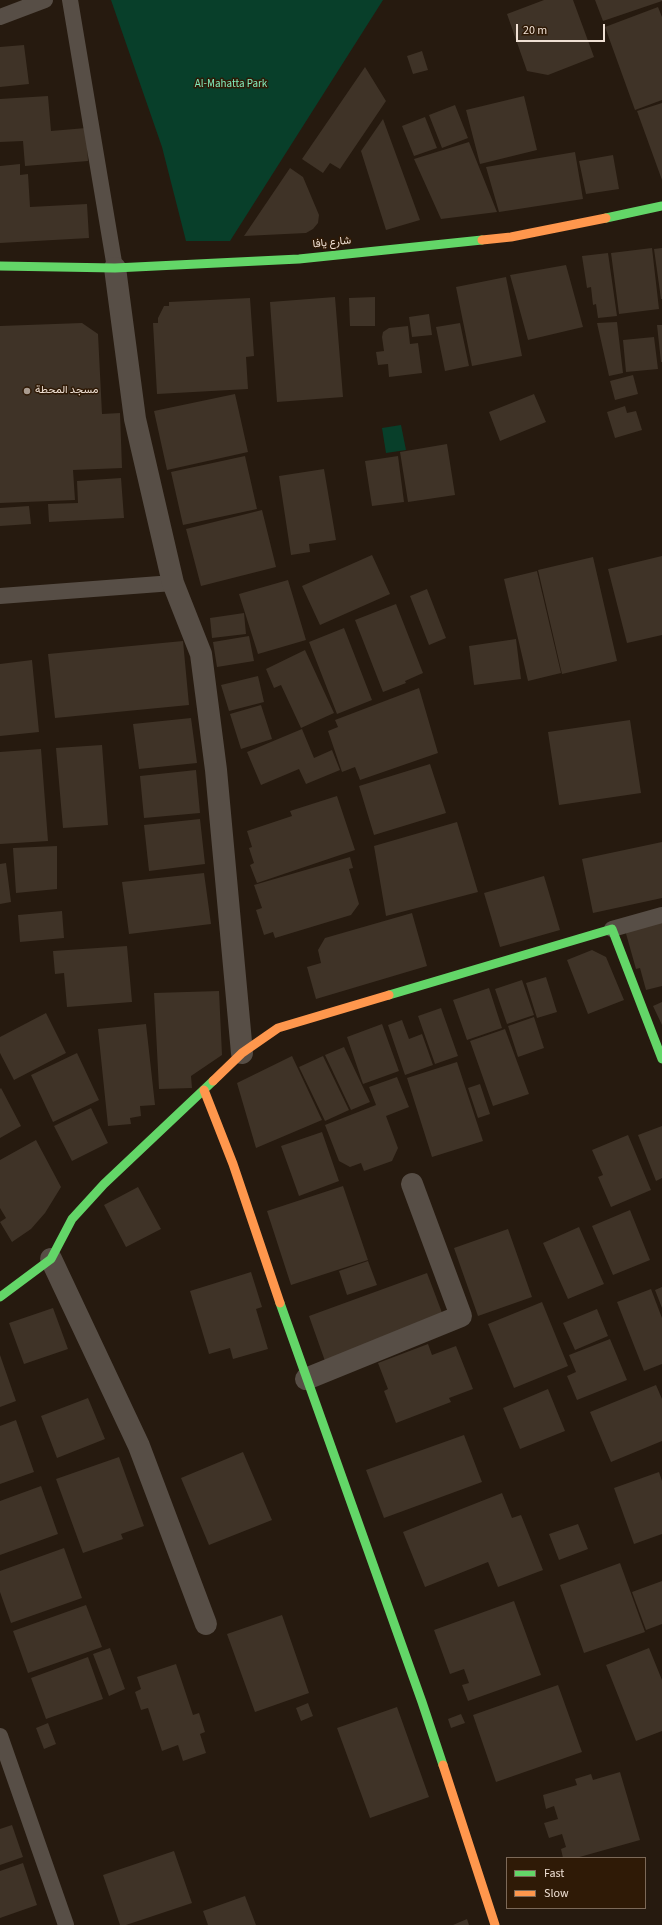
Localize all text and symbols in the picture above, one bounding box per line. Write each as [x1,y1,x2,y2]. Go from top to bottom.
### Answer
scale bar [518,16,607,42]
text: 20 m [523,22,547,39]
park label: Al-Mahatta Park [195,78,267,92]
street label: شارع يافا [312,234,352,252]
place label: مسجد المحطة [35,384,98,398]
marker: مسجد المحطة [22,386,32,396]
legend [506,1857,646,1909]
text: Fast [544,1865,564,1882]
text: Slow [544,1885,569,1902]

